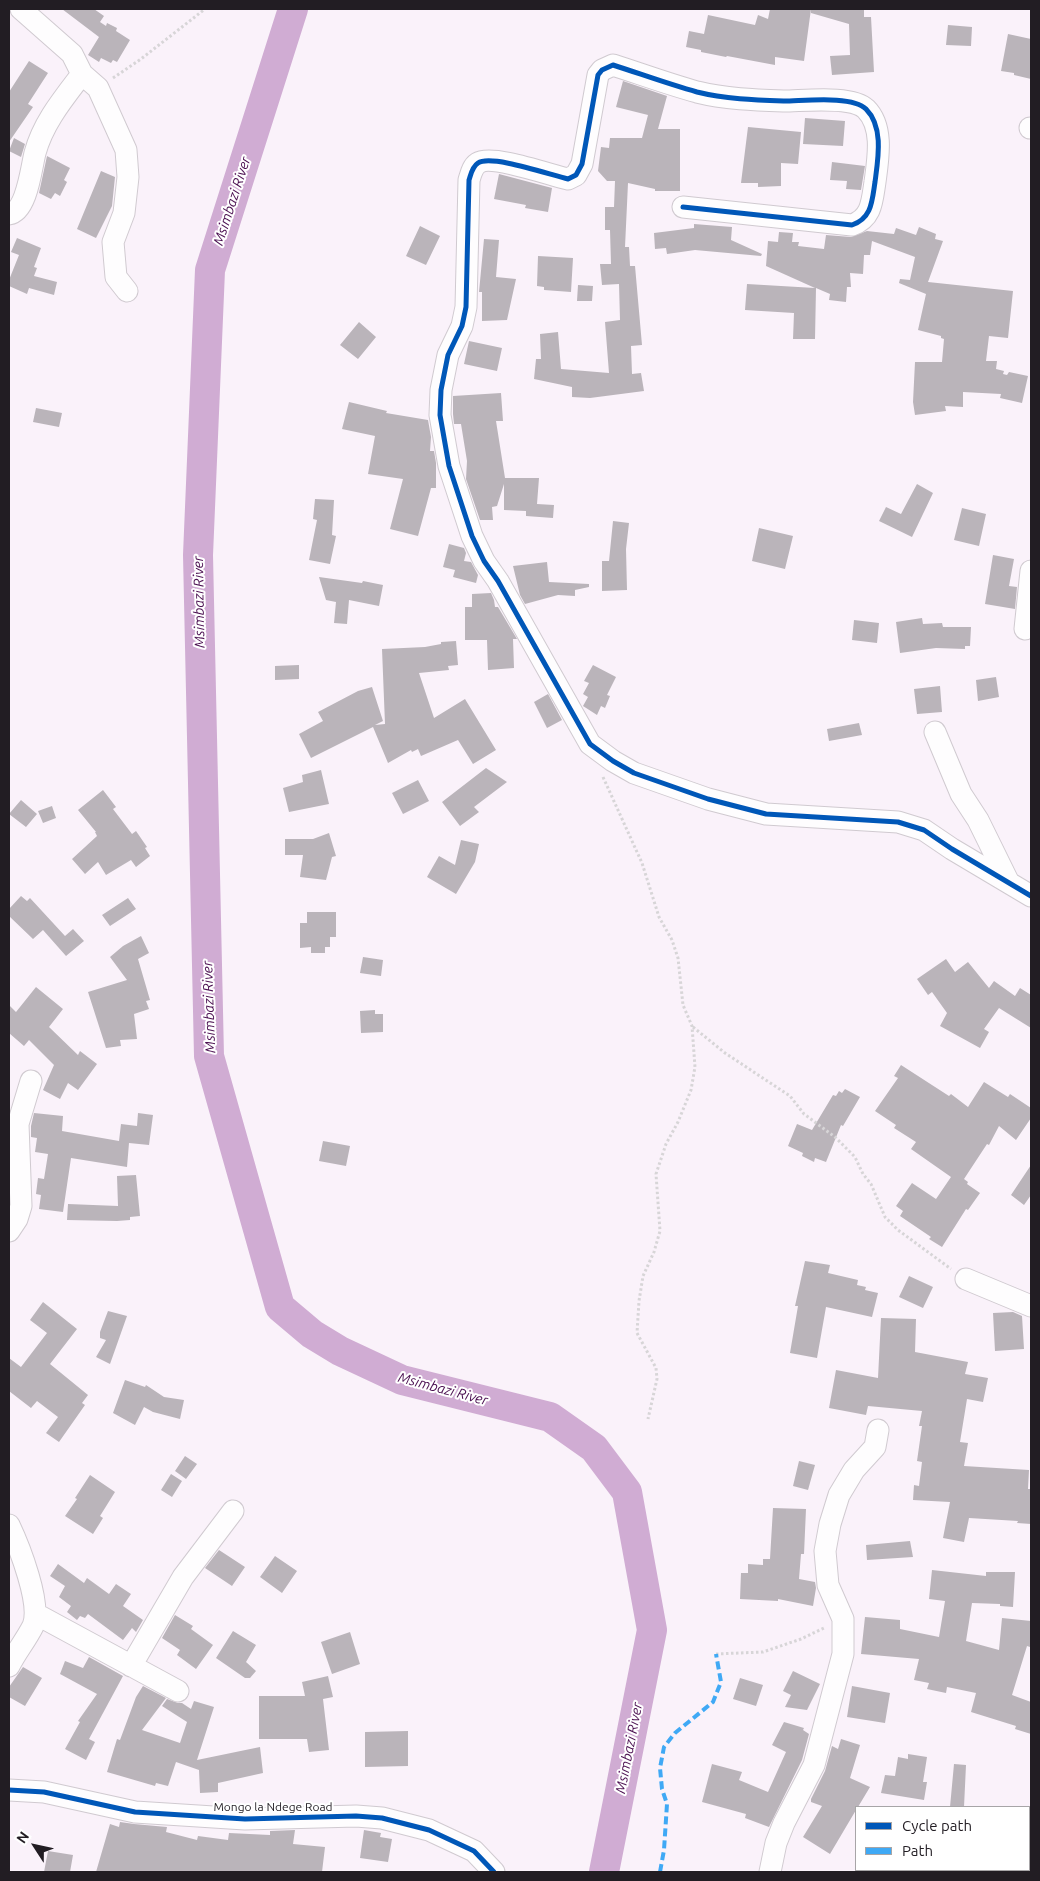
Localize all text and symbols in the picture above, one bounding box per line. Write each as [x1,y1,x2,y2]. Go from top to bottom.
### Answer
water label: Msimbazi River [210,155,254,247]
water label: Msimbazi River [190,556,208,648]
water label: Msimbazi River [199,961,219,1053]
water label: Msimbazi River [396,1369,490,1409]
water label: Msimbazi River [612,1701,646,1795]
street label: Mongo la Ndege Road [213,1800,333,1814]
legend [855,1806,1030,1871]
text: Cycle path [902,1817,972,1834]
north arrow [10,1821,60,1871]
text: N [13,1829,32,1846]
text: Path [902,1842,933,1859]

